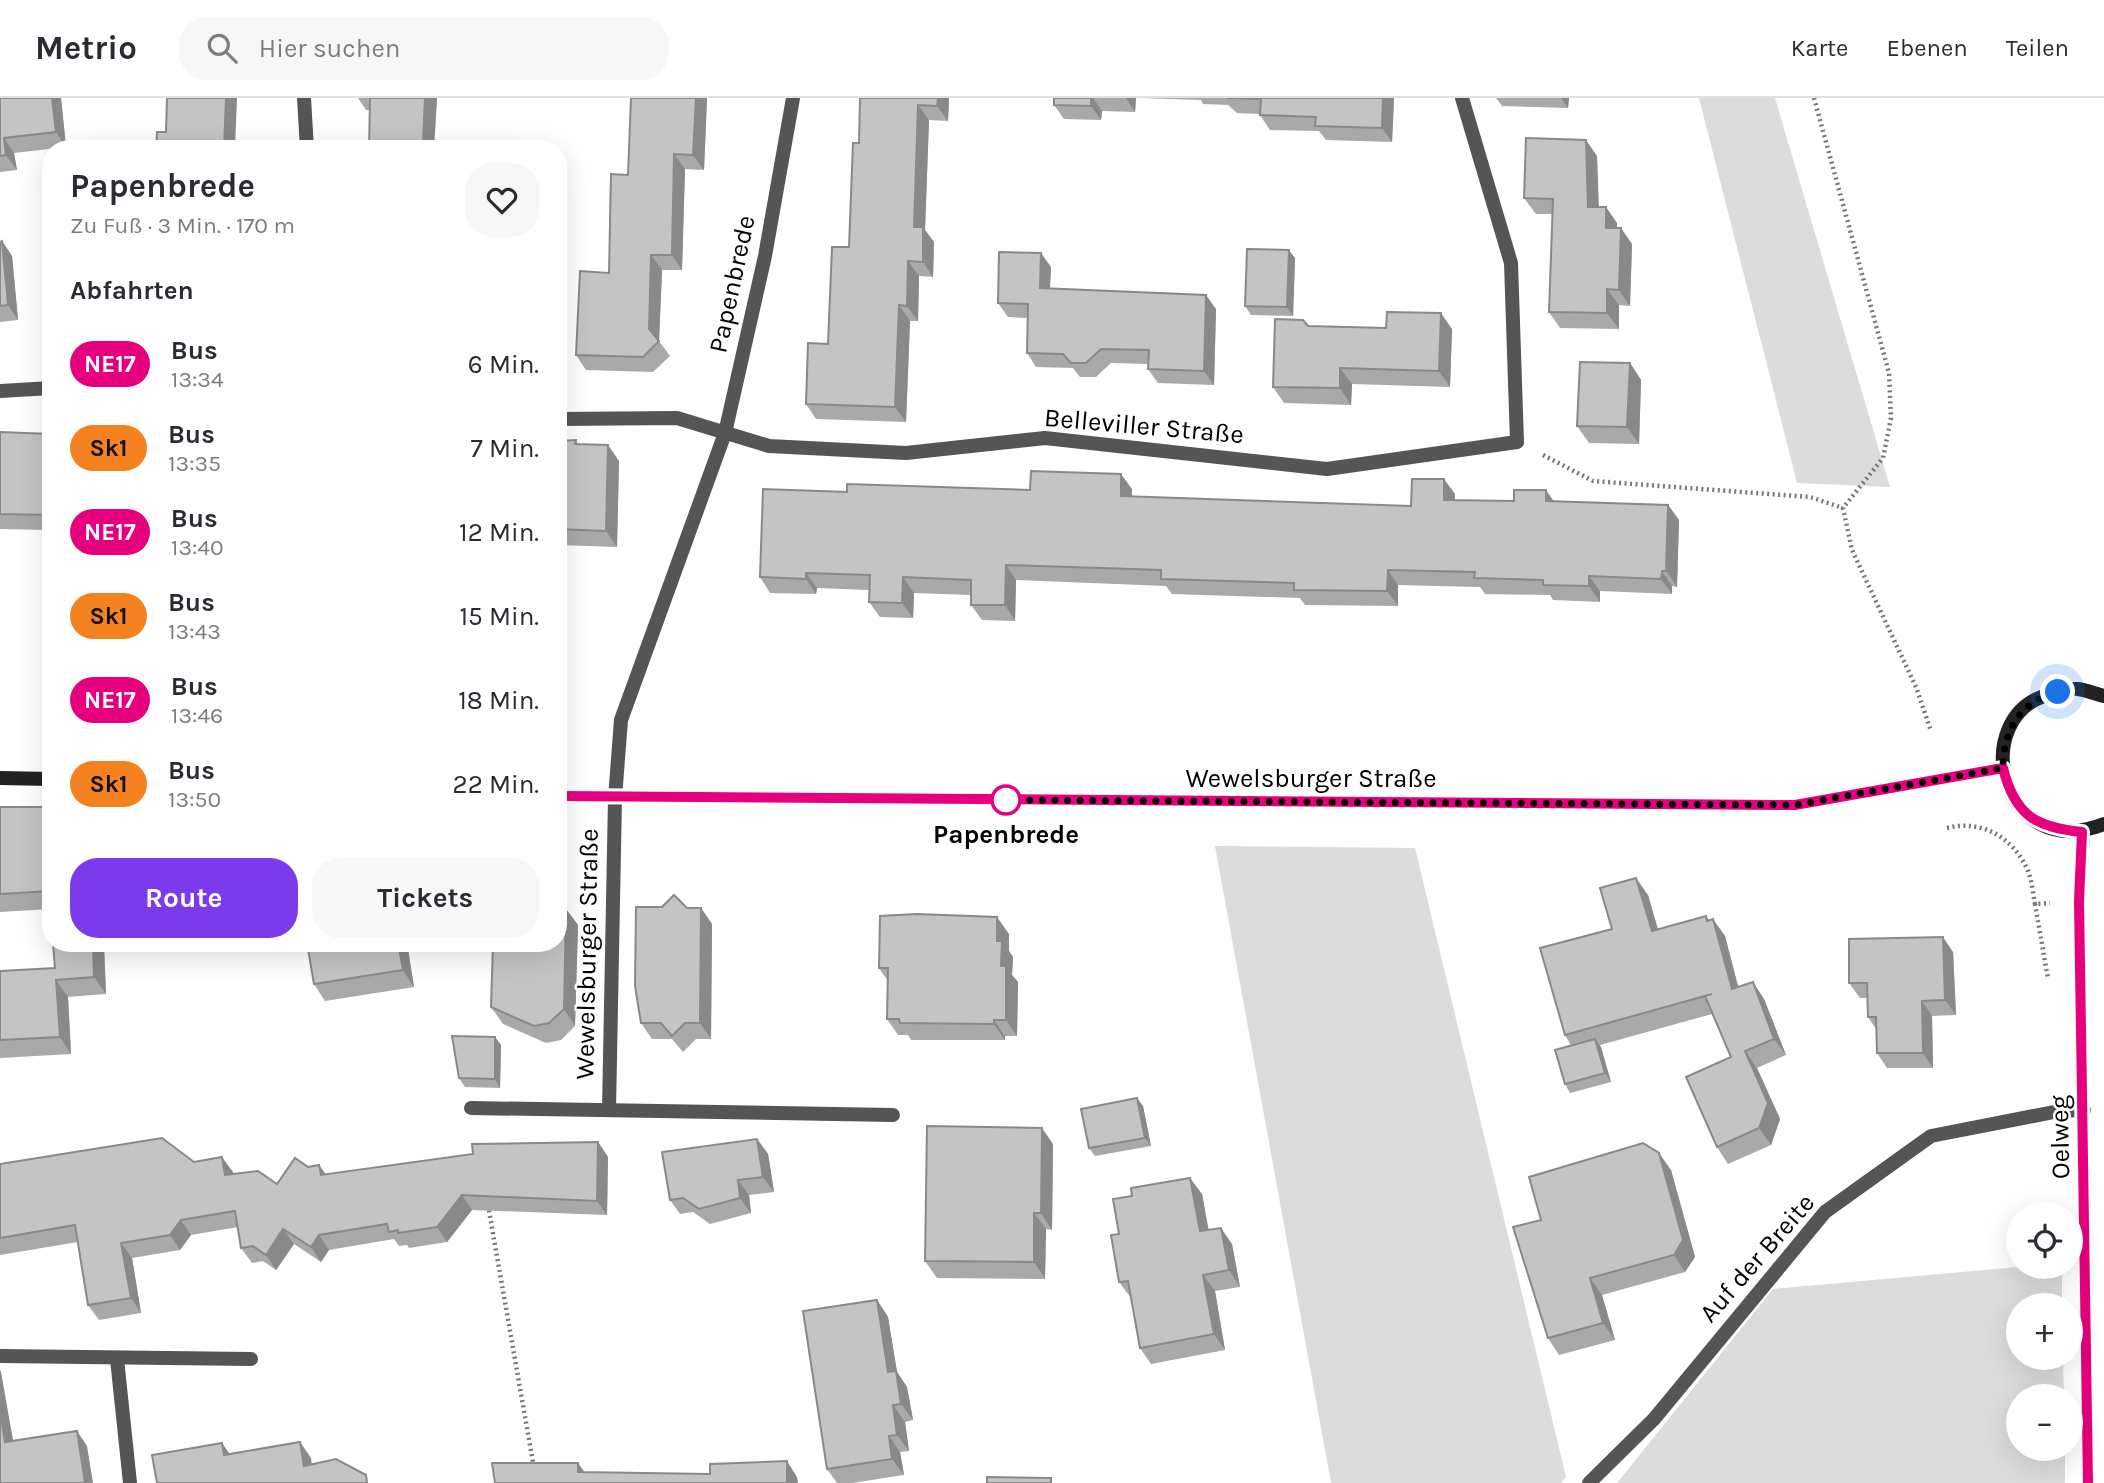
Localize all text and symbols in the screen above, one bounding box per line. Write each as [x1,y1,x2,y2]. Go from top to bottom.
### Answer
search box [179,17,669,80]
text: Metrio [35,29,137,67]
icon: search [203,29,241,67]
text: Hier suchen [259,33,400,64]
text: Karte [1791,34,1848,62]
text: Ebenen [1886,34,1968,62]
text: Teilen [2006,34,2069,62]
button: heart [465,163,539,237]
text: Papenbrede [70,167,255,205]
text: Zu Fuß · 3 Min. · 170 m [70,212,295,239]
street label: Papenbrede [702,212,762,356]
text: Abfahrten [70,275,194,306]
text: Bus [171,335,218,366]
text: 6 Min. [468,349,539,380]
text: NE17 [84,350,136,378]
text: 13:34 [171,366,224,393]
street label: Belleviller Straße [1043,402,1245,450]
text: Bus [168,419,215,450]
text: 7 Min. [471,433,539,464]
text: Sk1 [89,434,128,462]
text: 13:35 [168,450,221,477]
text: Bus [171,503,218,534]
text: 12 Min. [459,517,539,548]
text: NE17 [84,518,136,546]
text: 13:40 [171,534,224,561]
text: Bus [168,587,215,618]
text: 15 Min. [459,601,539,632]
text: Sk1 [89,602,128,630]
text: 13:43 [168,618,221,645]
text: Bus [171,671,218,702]
your location [2040,674,2075,709]
text: 18 Min. [458,685,539,716]
text: NE17 [84,686,136,714]
text: 13:46 [171,702,223,729]
text: Bus [168,755,215,786]
street label: Wewelsburger Straße [1185,763,1437,794]
text: 22 Min. [453,769,539,800]
text: Sk1 [89,770,128,798]
marker: Papenbrede [991,785,1021,815]
text: 13:50 [168,786,221,813]
place label: Papenbrede [933,819,1079,850]
street label: Wewelsburger Straße [569,828,605,1080]
button: Route [70,858,298,938]
button: Tickets [312,858,539,938]
street label: Oelweg [2044,1094,2076,1179]
street label: Auf der Breite [1693,1188,1821,1328]
map controls [2006,1202,2083,1461]
button: locate [2006,1202,2083,1279]
button: + [2006,1293,2083,1370]
button: − [2006,1384,2083,1461]

